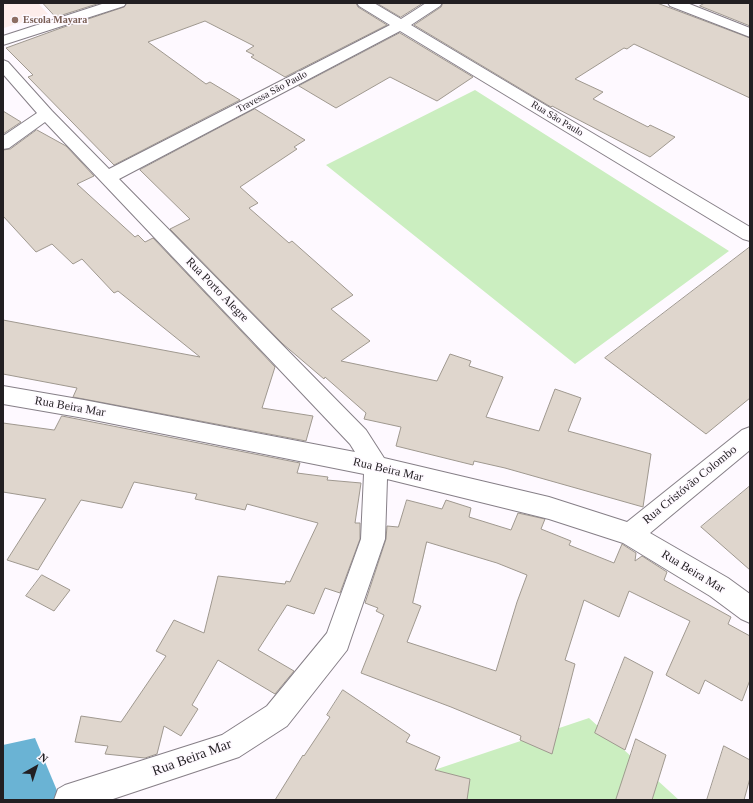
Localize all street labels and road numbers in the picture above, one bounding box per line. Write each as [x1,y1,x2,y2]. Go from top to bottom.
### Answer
street label: Travessa São Paulo [235,68,309,116]
street label: Rua São Paulo [529,99,585,139]
street label: Rua Porto Alegre [183,255,251,325]
street label: Rua Beira Mar [34,394,106,420]
street label: Rua Cristóvão Colombo [640,443,740,527]
street label: Rua Beira Mar [352,455,424,485]
street label: Rua Beira Mar [659,547,727,597]
street label: Rua Beira Mar [150,736,234,780]

